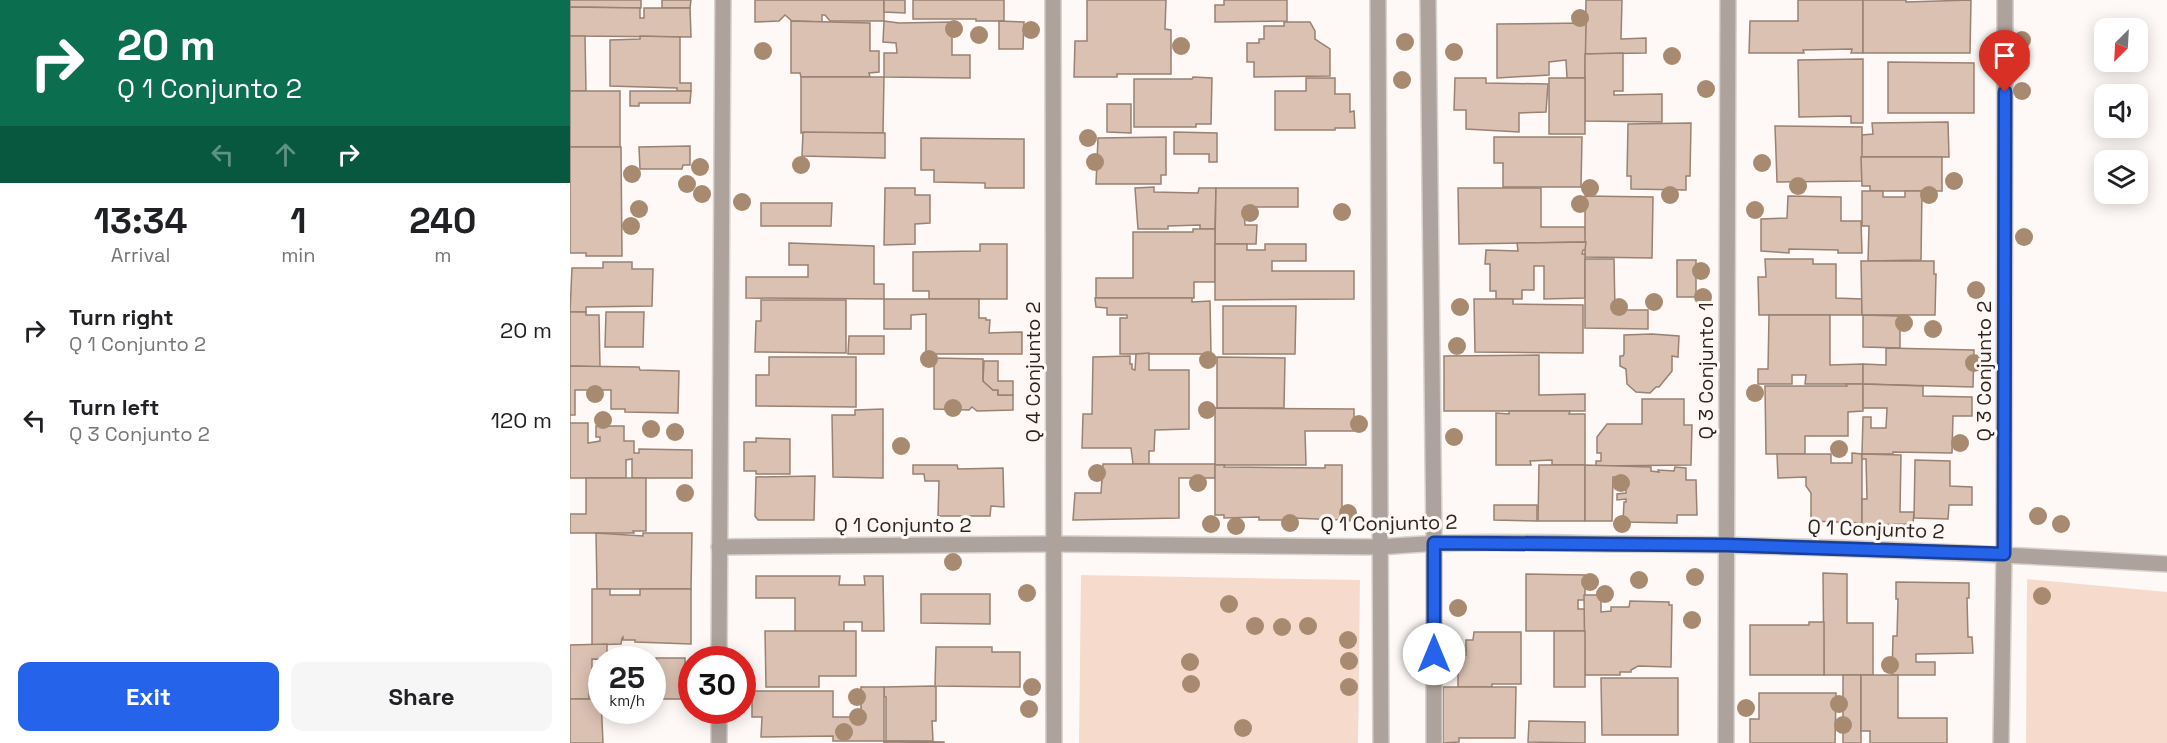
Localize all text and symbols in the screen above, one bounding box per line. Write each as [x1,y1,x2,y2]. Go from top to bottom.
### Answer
north arrow [2094,18,2148,72]
map controls [2094,18,2148,204]
text: 20 m [117,19,216,72]
icon: right [18,24,96,102]
pin [1979,30,2030,92]
icon: arrive [1988,39,2021,72]
text: Q 1 Conjunto 2 [117,71,302,106]
button: sound [2094,84,2148,138]
icon: left [206,138,239,171]
icon: ahead [269,138,302,171]
icon: right [332,138,365,171]
button: layers [2094,150,2148,204]
text: 13:34 [94,198,187,244]
text: 1 [290,198,306,244]
text: 240 [409,198,476,244]
text: Arrival [111,242,170,268]
text: min [281,242,316,268]
text: m [434,242,451,268]
street label: Q 4 Conjunto 2 [1020,301,1046,443]
street label: Q 3 Conjunto 2 [1971,301,1997,441]
street label: Q 3 Conjunto 1 [1693,302,1719,440]
text: Turn right [69,303,174,331]
icon: right [18,314,51,347]
text: 20 m [500,316,552,344]
text: Q 1 Conjunto 2 [69,331,206,357]
text: Turn left [69,393,159,421]
icon: left [18,404,51,437]
text: 120 m [491,406,552,434]
text: Q 3 Conjunto 2 [69,421,210,447]
street label: Q 1 Conjunto 2 [1320,509,1458,537]
street label: Q 1 Conjunto 2 [834,512,972,538]
street label: Q 1 Conjunto 2 [1807,514,1945,544]
position arrow [1402,622,1466,686]
speed limit sign: 30 [678,646,756,724]
text: 25 [609,658,645,697]
button: Exit [18,662,279,731]
button: Share [291,662,552,731]
text: km/h [609,691,645,710]

